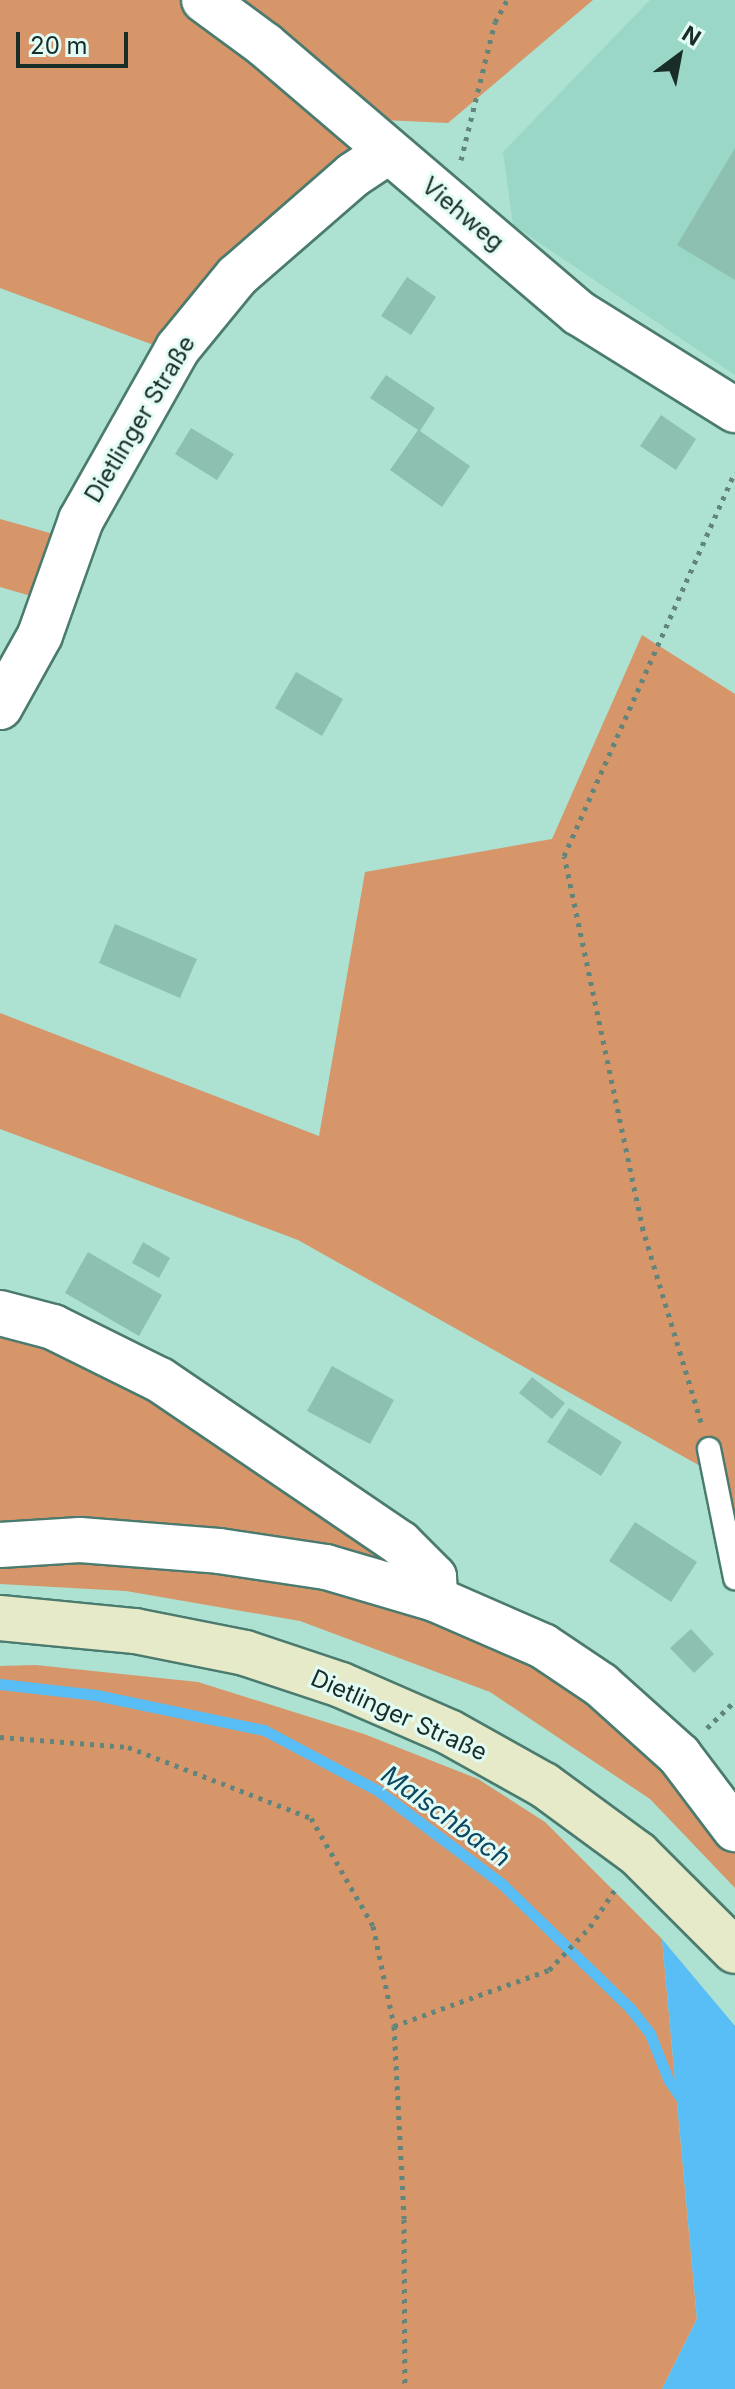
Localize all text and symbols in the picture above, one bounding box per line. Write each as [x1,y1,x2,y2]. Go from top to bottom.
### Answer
scale bar [20,16,132,66]
north arrow [639,16,719,96]
text: N [678,20,706,51]
text: 20 m [30,31,88,60]
street label: Viehweg [416,171,510,257]
street label: Dietlinger Straße [79,330,201,508]
street label: Dietlinger Straße [306,1663,492,1767]
water label: Malschbach [375,1759,517,1873]

